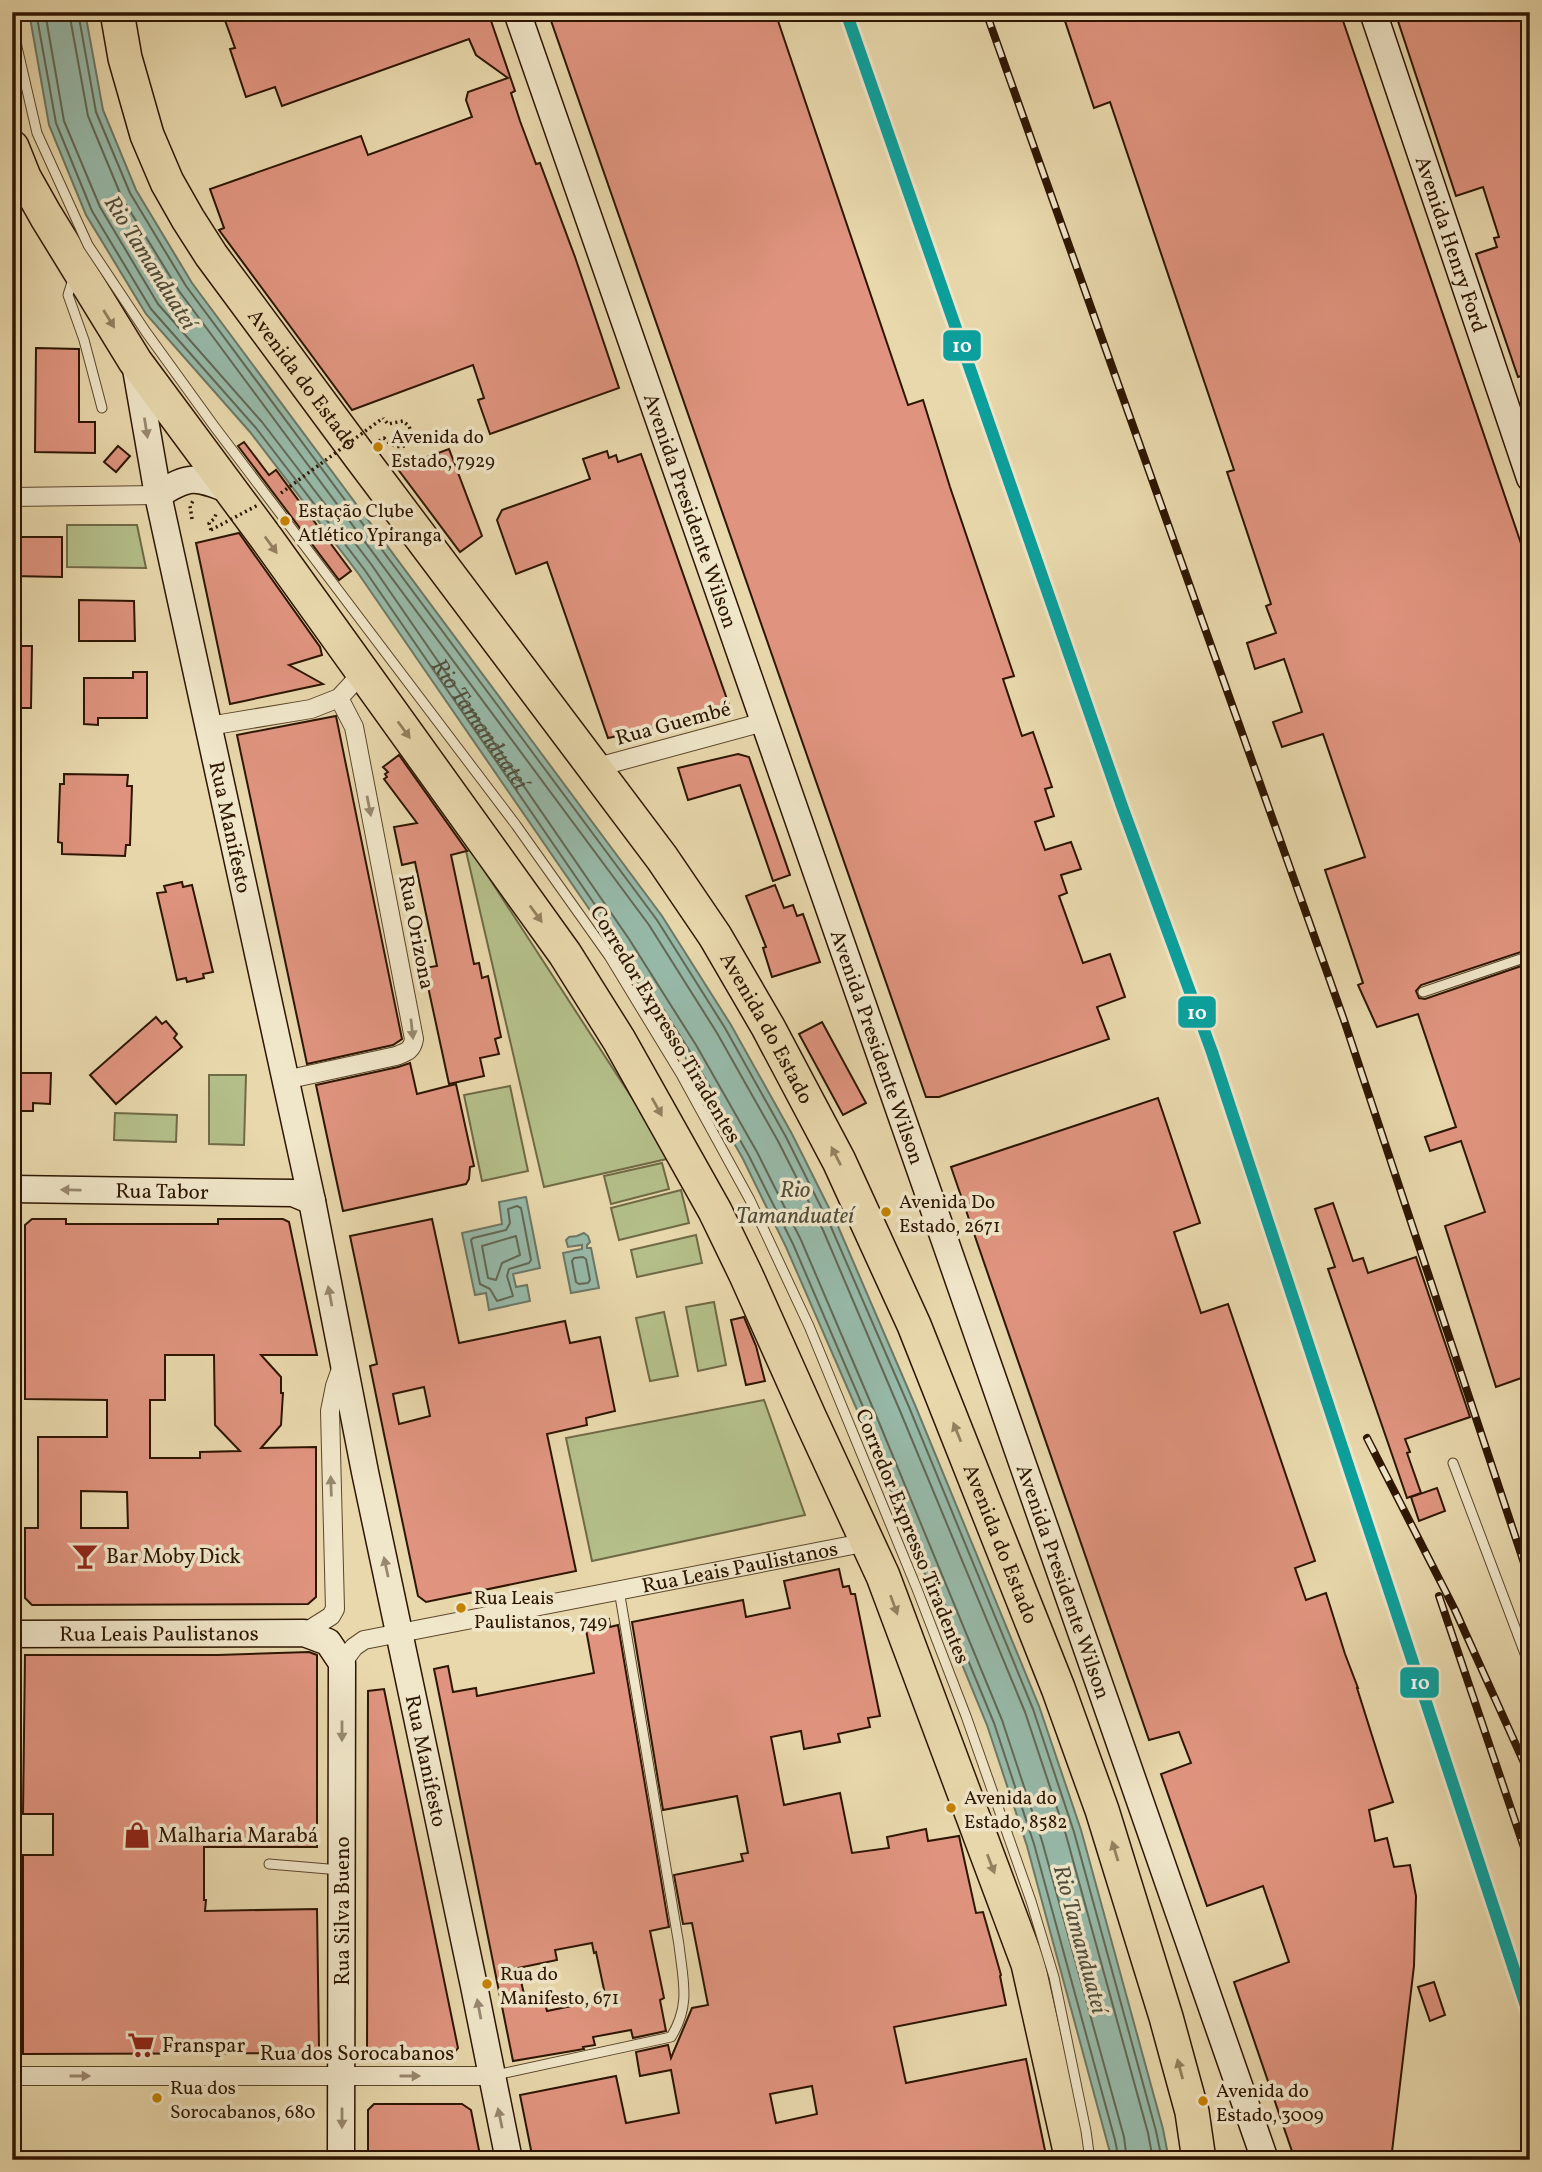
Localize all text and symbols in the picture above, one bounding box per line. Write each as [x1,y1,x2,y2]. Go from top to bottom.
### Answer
street label: Avenida Henry Ford [1407,153,1493,337]
water label: Rio Tamanduateí [95,190,205,338]
street label: Avenida do Estado [240,304,364,457]
one-way arrow [102,310,115,329]
line badge: 10 [942,329,982,362]
text: 10 [952,334,972,360]
street label: Avenida Presidente Wilson [635,390,744,633]
one-way arrow [141,417,152,439]
place label: Avenida do Estado, 7929 [391,425,495,475]
marker: Avenida do Estado, 7929 [371,440,385,454]
place label: Estação Clube Atlético Ypiranga [298,499,442,549]
marker: Estação Clube Atlético Ypiranga [278,514,292,528]
one-way arrow [264,536,278,554]
water label: Rio Tamanduateí [423,653,537,799]
street label: Rua Guembé [613,695,734,754]
one-way arrow [397,720,411,739]
street label: Rua Manifesto [201,759,257,896]
one-way arrow [364,795,375,817]
street label: Rua Orizona [390,873,441,992]
street label: Corredor Expresso Tiradentes [582,900,747,1149]
one-way arrow [529,905,543,923]
street label: Avenida Presidente Wilson [822,926,930,1169]
street label: Avenida do Estado [712,947,819,1110]
line badge: 10 [1177,995,1217,1029]
text: 10 [1187,1001,1207,1027]
one-way arrow [407,1018,418,1040]
one-way arrow [651,1097,663,1117]
one-way arrow [831,1146,843,1166]
water label: Rio Tamanduateí [736,1175,856,1233]
street label: Rua Tabor [115,1177,209,1208]
one-way arrow [60,1184,82,1196]
place label: Avenida Do Estado, 2671 [899,1190,1000,1240]
marker: Avenida Do Estado, 2671 [879,1205,893,1219]
one-way arrow [324,1285,335,1307]
street label: Corredor Expresso Tiradentes [847,1405,976,1668]
one-way arrow [952,1421,963,1442]
street label: Avenida do Estado [955,1460,1044,1628]
street label: Avenida Presidente Wilson [1008,1461,1116,1703]
one-way arrow [326,1475,337,1497]
street label: Rua Leais Paulistanos [639,1535,841,1602]
bar icon: Bar Moby Dick [70,1541,100,1571]
place label: Bar Moby Dick [106,1543,241,1572]
one-way arrow [380,1556,391,1578]
place label: Rua Leais Paulistanos, 749 [474,1586,607,1636]
one-way arrow [889,1594,900,1615]
marker: Rua Leais Paulistanos, 749 [454,1601,468,1615]
street label: Rua Leais Paulistanos [59,1620,259,1650]
line badge: 10 [1399,1666,1440,1699]
text: 10 [1410,1671,1430,1697]
street label: Rua Manifesto [397,1692,453,1830]
one-way arrow [336,1720,348,1742]
place label: Avenida do Estado, 8582 [964,1786,1068,1836]
marker: Avenida do Estado, 8582 [944,1801,958,1815]
shop icon: Malharia Marabá [122,1820,152,1850]
place label: Malharia Marabá [158,1822,318,1851]
street label: Rua Silva Bueno [329,1836,358,1986]
one-way arrow [1109,1841,1119,1862]
one-way arrow [986,1853,997,1874]
water label: Rio Tamanduateí [1044,1862,1115,2020]
place label: Rua do Manifesto, 671 [500,1962,619,2012]
marker: Rua do Manifesto, 671 [480,1977,494,1991]
one-way arrow [473,1998,484,2020]
supermarket icon: Franspar [126,2030,156,2060]
place label: Franspar [162,2032,245,2061]
street label: Rua dos Sorocabanos [260,2040,454,2069]
one-way arrow [1174,2058,1185,2080]
one-way arrow [70,2070,92,2082]
one-way arrow [399,2070,421,2082]
place label: Rua dos Sorocabanos, 680 [170,2076,315,2126]
place label: Avenida do Estado, 3009 [1216,2079,1324,2129]
marker: Rua dos Sorocabanos, 680 [150,2091,164,2105]
marker: Avenida do Estado, 3009 [1196,2094,1210,2108]
one-way arrow [336,2107,347,2129]
one-way arrow [494,2107,505,2129]

